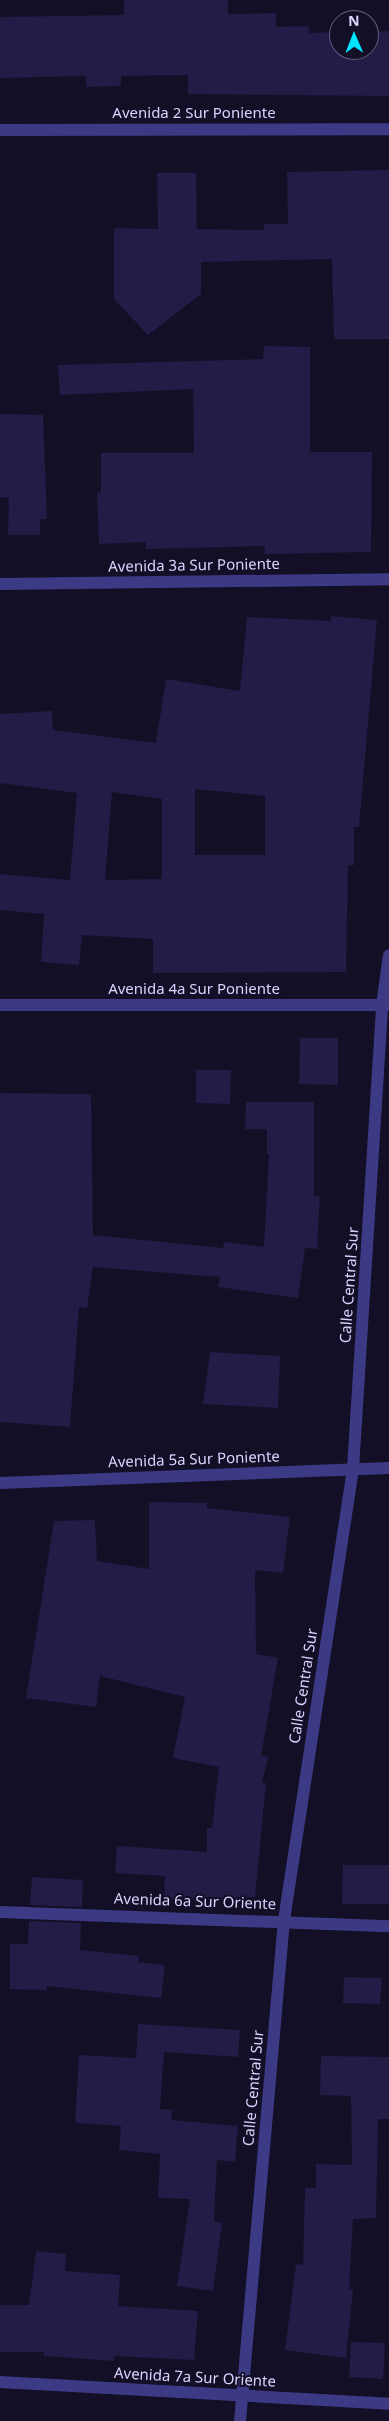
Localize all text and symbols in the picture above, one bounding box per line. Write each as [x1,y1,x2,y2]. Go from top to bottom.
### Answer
north arrow [329,10,379,60]
text: N [348,11,360,30]
street label: Avenida 2 Sur Poniente [112,104,276,122]
street label: Avenida 3a Sur Poniente [108,555,280,575]
street label: Avenida 4a Sur Poniente [108,980,280,998]
street label: Calle Central Sur [336,1226,362,1344]
street label: Avenida 5a Sur Poniente [108,1447,280,1471]
street label: Calle Central Sur [285,1627,321,1745]
street label: Avenida 6a Sur Oriente [114,1889,276,1913]
street label: Calle Central Sur [239,2029,267,2147]
street label: Avenida 7a Sur Oriente [114,2364,276,2390]

